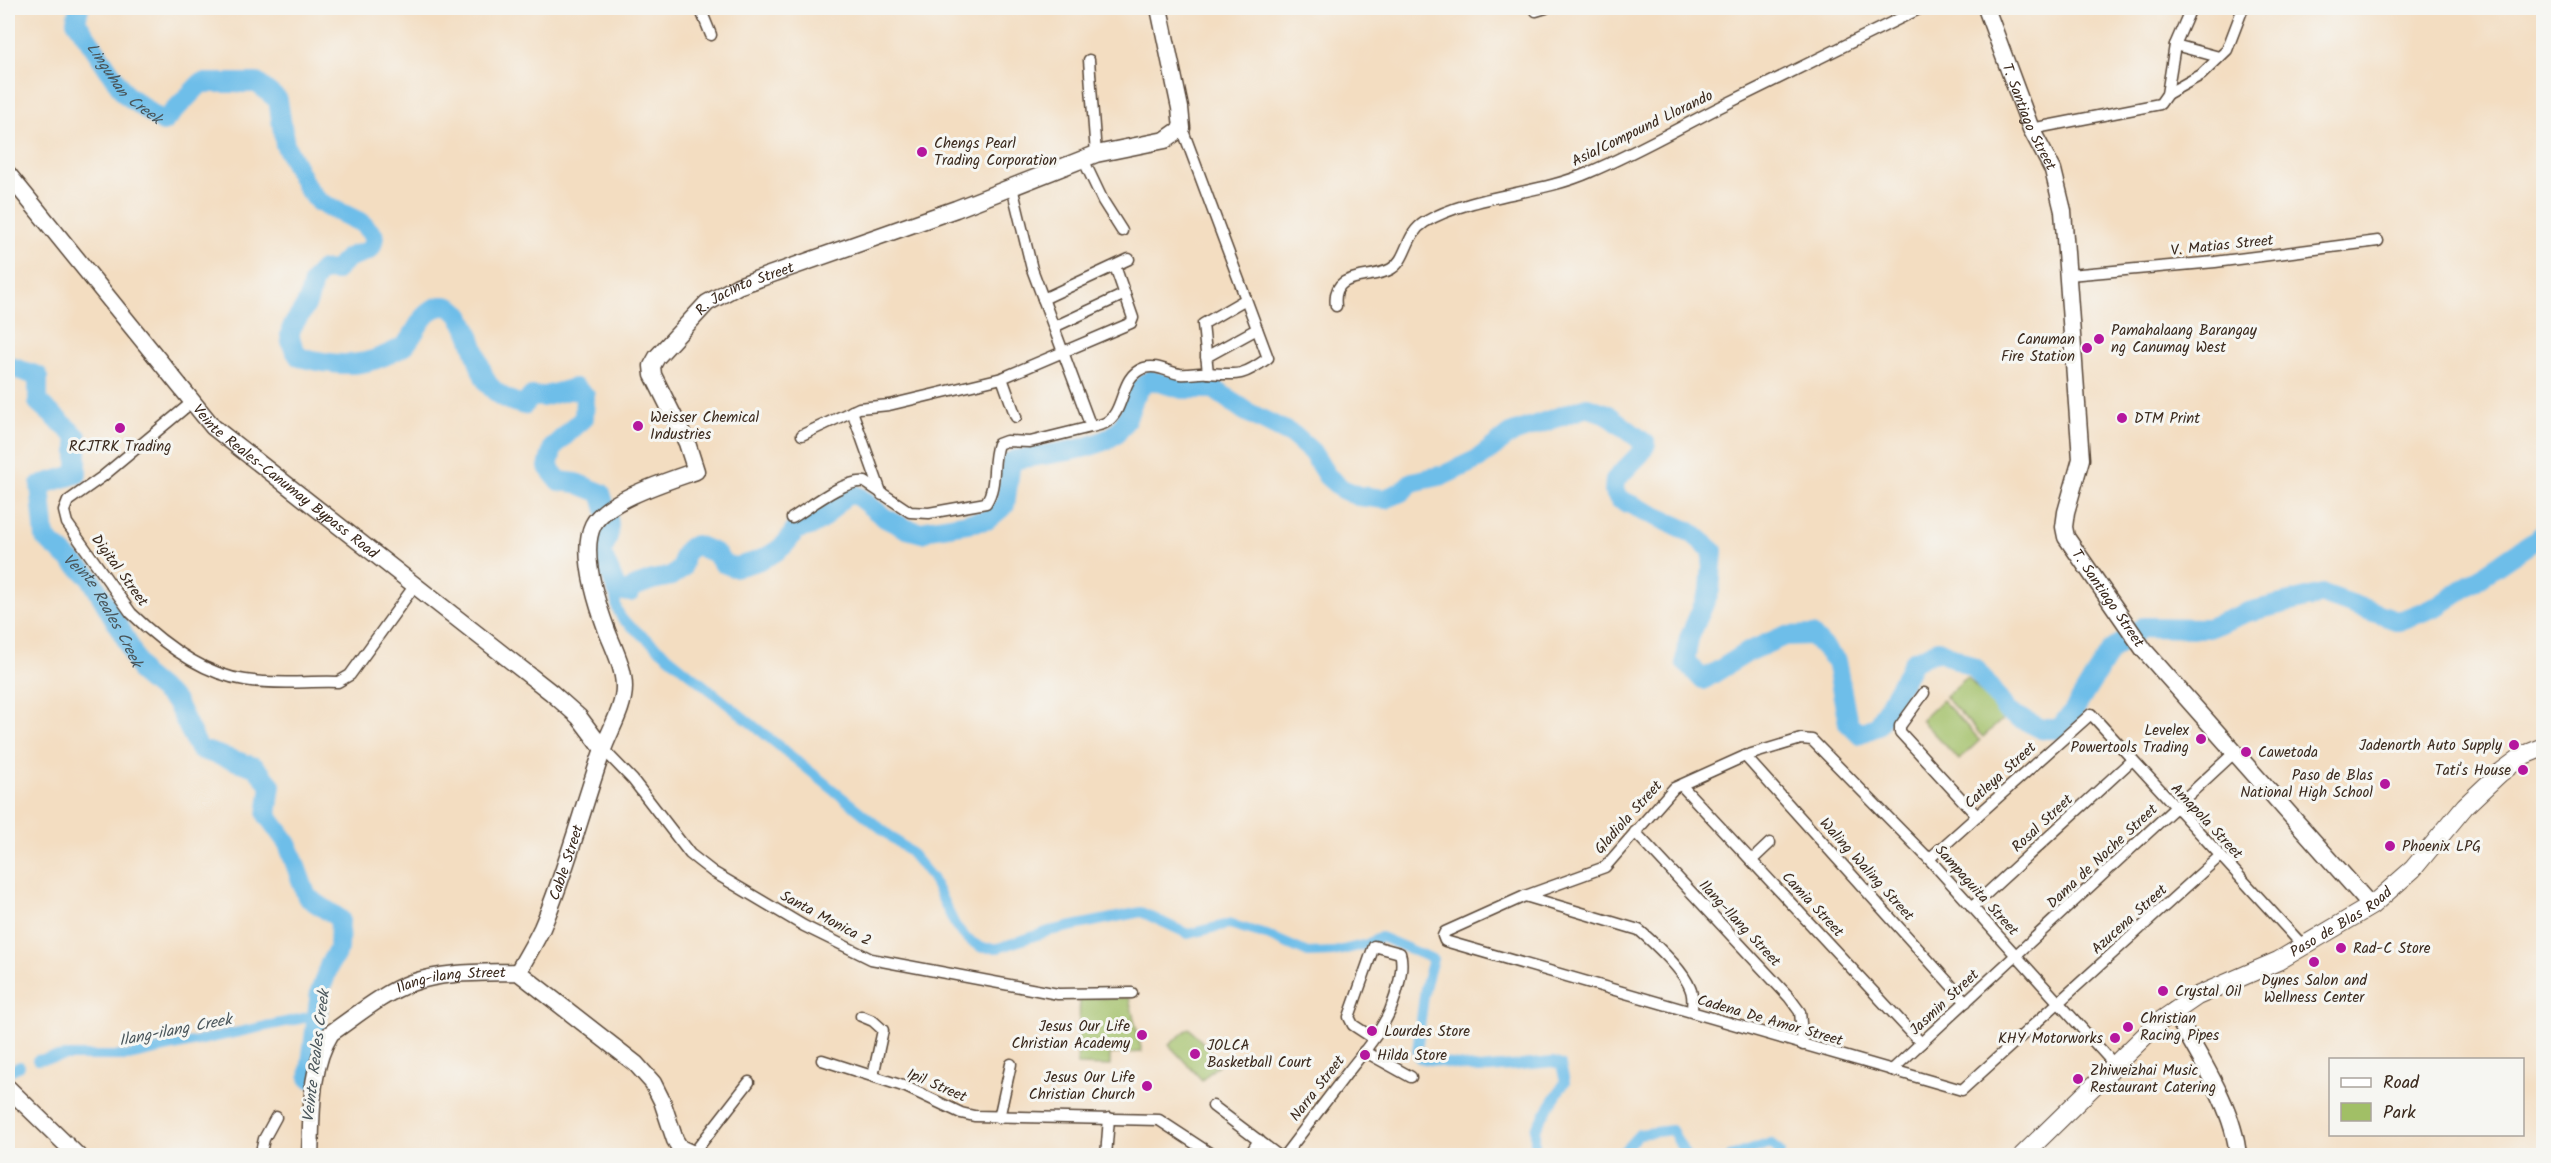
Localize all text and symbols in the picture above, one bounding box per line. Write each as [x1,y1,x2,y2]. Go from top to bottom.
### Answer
water label: Linguhan Creek [80,38,169,133]
street label: T. Santiago Street [1995,60,2062,175]
street label: Asia/Compound Llorando [1568,84,1717,174]
place label: Chengs Pearl Trading Corporation [934,132,1057,173]
marker: Chengs Pearl Trading Corporation [915,145,929,159]
street label: V. Matias Street [2169,229,2275,263]
street label: R. Jacinto Street [690,256,798,322]
place label: Pamahalaang Barangay ng Canumay West [2111,319,2258,360]
place label: Canuman Fire Station [2001,328,2075,369]
marker: Pamahalaang Barangay ng Canumay West [2092,332,2106,346]
marker: Canuman Fire Station [2080,341,2094,355]
street label: Veinte Reales-Canumay Bypass Road [186,399,383,566]
place label: Weisser Chemical Industries [650,406,760,447]
place label: DTM Print [2134,407,2200,431]
marker: DTM Print [2115,411,2129,425]
marker: Weisser Chemical Industries [631,419,645,433]
marker: RCJTRK Trading [113,421,127,435]
place label: RCJTRK Trading [69,435,171,459]
street label: Digital Street [85,529,154,612]
street label: T. Santiago Street [2065,544,2150,653]
water label: Veinte Reales Creek [57,548,149,674]
place label: Levelex Powertools Trading [2071,719,2190,760]
marker: Levelex Powertools Trading [2194,732,2208,746]
place label: Jadenorth Auto Supply [2359,734,2503,758]
street label: Catleya Street [1959,736,2042,815]
marker: Jadenorth Auto Supply [2507,738,2521,752]
place label: Cawetoda [2258,741,2318,765]
marker: Cawetoda [2239,745,2253,759]
place label: Tati's House [2435,759,2511,783]
marker: Tati's House [2516,763,2530,777]
place label: Paso de Blas National High School [2240,764,2374,805]
street label: Gladiola Street [1589,775,1669,860]
marker: Paso de Blas National High School [2378,777,2392,791]
street label: Amapola Street [2164,778,2248,865]
street label: Rosal Street [2006,789,2079,859]
street label: Dama de Noche Street [2042,799,2164,915]
street label: Waling Waling Street [1813,812,1920,927]
street label: Cable Street [543,822,591,904]
place label: Phoenix LPG [2402,835,2481,859]
marker: Phoenix LPG [2383,839,2397,853]
street label: Sampaguita Street [1929,840,2024,942]
street label: Camia Street [1775,866,1849,943]
street label: Ilang-Ilang Street [1692,875,1786,973]
street label: Azucena Street [2086,879,2173,961]
street label: Paso de Blas Road [2286,881,2399,964]
street label: Santa Monica 2 [776,885,876,953]
place label: Rad-C Store [2353,937,2431,961]
marker: Rad-C Store [2334,941,2348,955]
marker: Dynes Salon and Wellness Center [2307,955,2321,969]
street label: Ilang-ilang Street [392,961,506,1001]
street label: Jasmin Street [1904,964,1985,1042]
place label: Dynes Salon and Wellness Center [2261,969,2367,1010]
place label: Crystal Oil [2175,980,2242,1004]
marker: Crystal Oil [2156,984,2170,998]
water label: Veinte Reales Creek [296,986,337,1124]
street label: Cadena De Amor Street [1694,989,1846,1053]
water label: Ilang-ilang Creek [117,1007,236,1054]
place label: Christian Racing Pipes [2140,1007,2220,1048]
place label: Jesus Our Life Christian Academy [1012,1015,1131,1056]
place label: Lourdes Store [1384,1020,1470,1044]
marker: Christian Racing Pipes [2121,1020,2135,1034]
marker: Lourdes Store [1365,1024,1379,1038]
place label: KHY Motorworks [1998,1027,2104,1051]
marker: Jesus Our Life Christian Academy [1135,1028,1149,1042]
marker: KHY Motorworks [2108,1031,2122,1045]
place label: JOLCA Basketball Court [1207,1034,1312,1075]
place label: Hilda Store [1377,1044,1447,1068]
marker: JOLCA Basketball Court [1188,1047,1202,1061]
marker: Hilda Store [1358,1048,1372,1062]
street label: Narra Street [1284,1050,1351,1127]
legend [2329,1058,2524,1136]
place label: Zhiweizhai Music Restaurant Catering [2090,1059,2216,1100]
street label: Ipil Street [903,1063,971,1109]
place label: Jesus Our Life Christian Church [1029,1066,1135,1107]
text: Road [2383,1069,2420,1098]
marker: Zhiweizhai Music Restaurant Catering [2071,1072,2085,1086]
marker: Jesus Our Life Christian Church [1140,1079,1154,1093]
text: Park [2383,1099,2416,1128]

